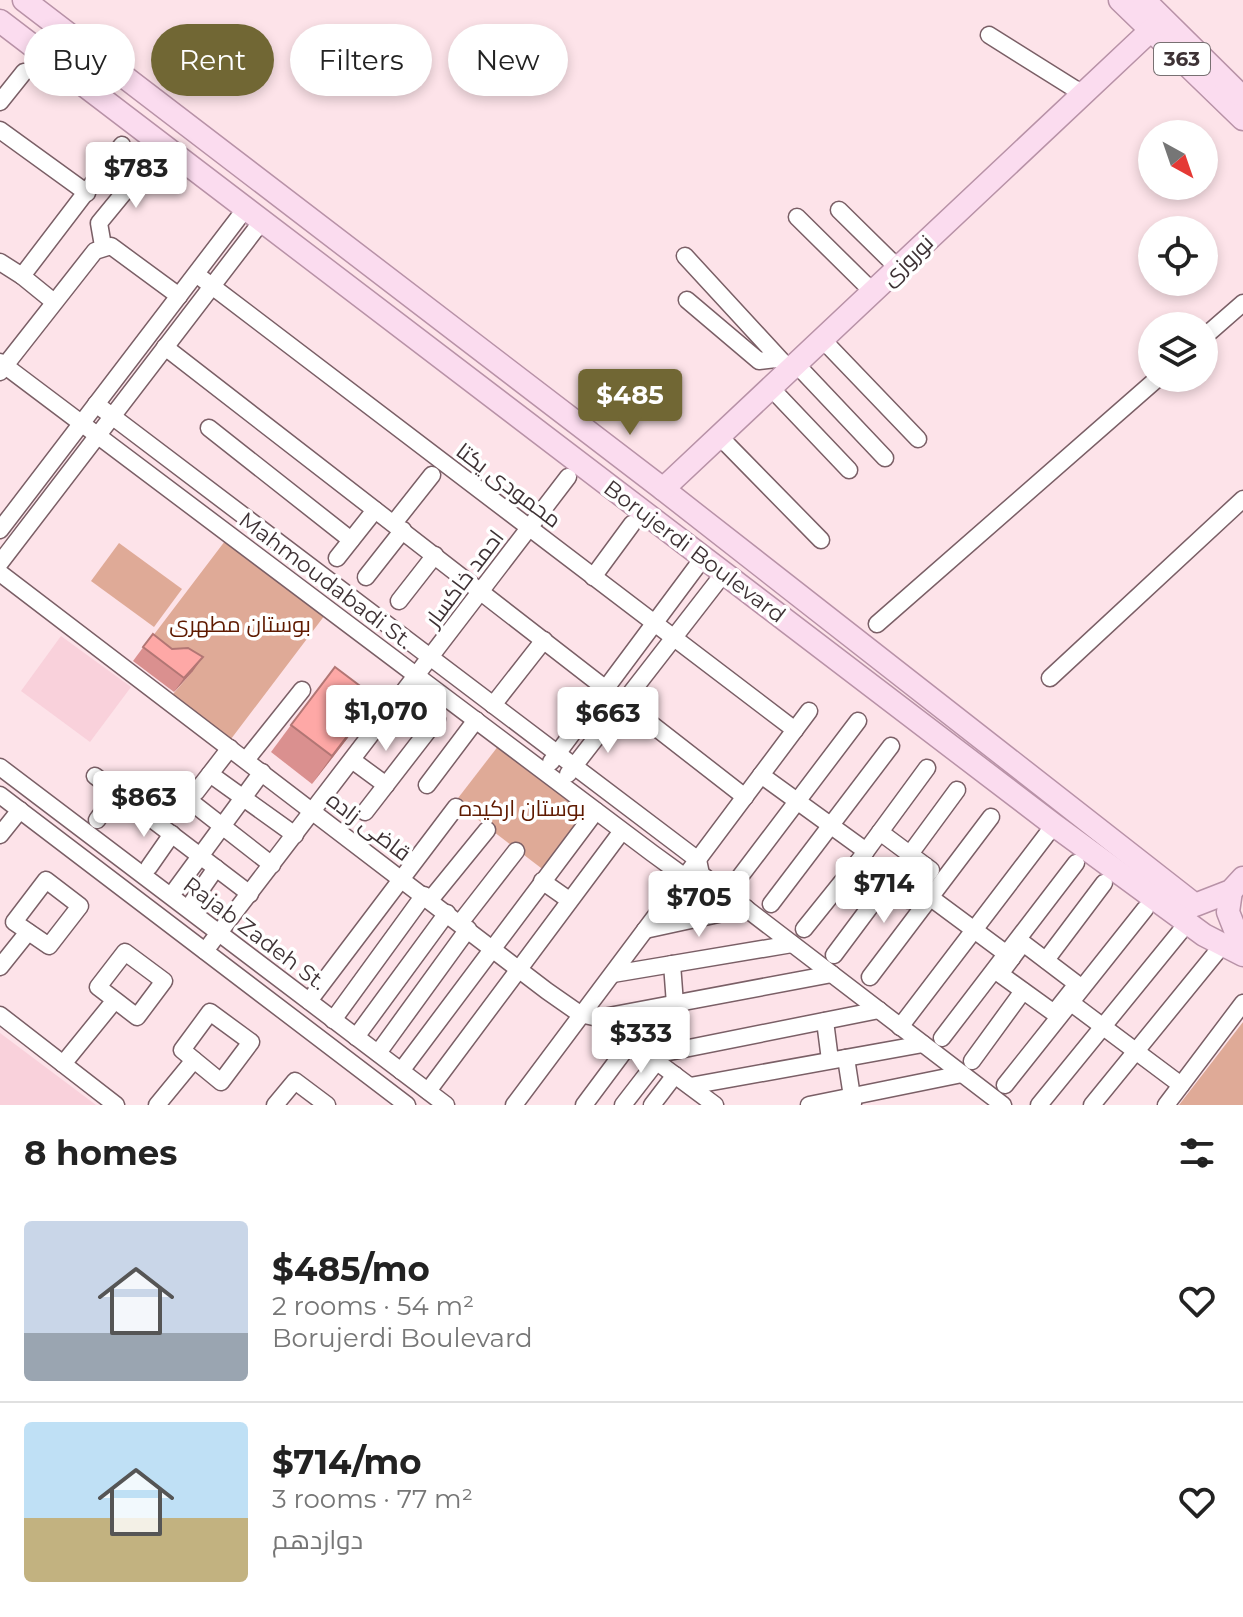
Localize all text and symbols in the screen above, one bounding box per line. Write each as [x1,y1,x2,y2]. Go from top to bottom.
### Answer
chip: Buy [24,24,135,96]
chip: Rent [151,24,274,96]
chip: Filters [290,24,432,96]
chip: New [448,24,568,96]
road number: 363 [1154,43,1210,75]
north arrow [1138,120,1218,200]
map controls [1138,120,1218,392]
pin: $783 [89,142,183,210]
text: $783 [104,152,168,184]
button: locate [1138,216,1218,296]
street label: نوروزی [876,229,939,292]
button: layers [1138,312,1218,392]
pin: $485 [583,369,677,437]
text: $485 [596,379,664,411]
street label: محمودی یکتا [451,437,566,534]
street label: Borujerdi Boulevard [599,474,791,629]
street label: Mahmoudabadi St. [234,506,418,655]
street label: احمد خاکسار [418,525,510,634]
park label: بوستان مطهری [169,611,311,638]
pin: $1,070 [321,685,451,753]
pin: $663 [561,687,655,755]
text: $1,070 [344,695,428,727]
text: $663 [575,697,641,729]
pin: $863 [97,771,191,839]
text: $863 [111,781,177,813]
street label: قاضی زاده [321,786,416,867]
park label: بوستان ارکیده [459,795,585,822]
pin: $714 [837,857,931,925]
text: $714 [854,867,914,899]
street label: Rajab Zadeh St. [178,871,331,996]
pin: $705 [652,871,746,939]
text: $705 [666,881,732,913]
pin: $333 [594,1007,688,1075]
text: $333 [610,1017,672,1049]
icon: filters [1175,1131,1219,1175]
text: 8 homes [24,1132,177,1174]
text: $485/mo [272,1248,430,1290]
icon: home [88,1253,184,1349]
icon: heart [1175,1279,1219,1323]
text: 2 rooms · 54 m² [272,1290,474,1322]
text: Borujerdi Boulevard [272,1322,533,1354]
text: $714/mo [272,1441,422,1483]
icon: home [88,1454,184,1550]
icon: heart [1175,1480,1219,1524]
text: 3 rooms · 77 m² [272,1483,473,1515]
text: دوازدهم [272,1524,363,1556]

